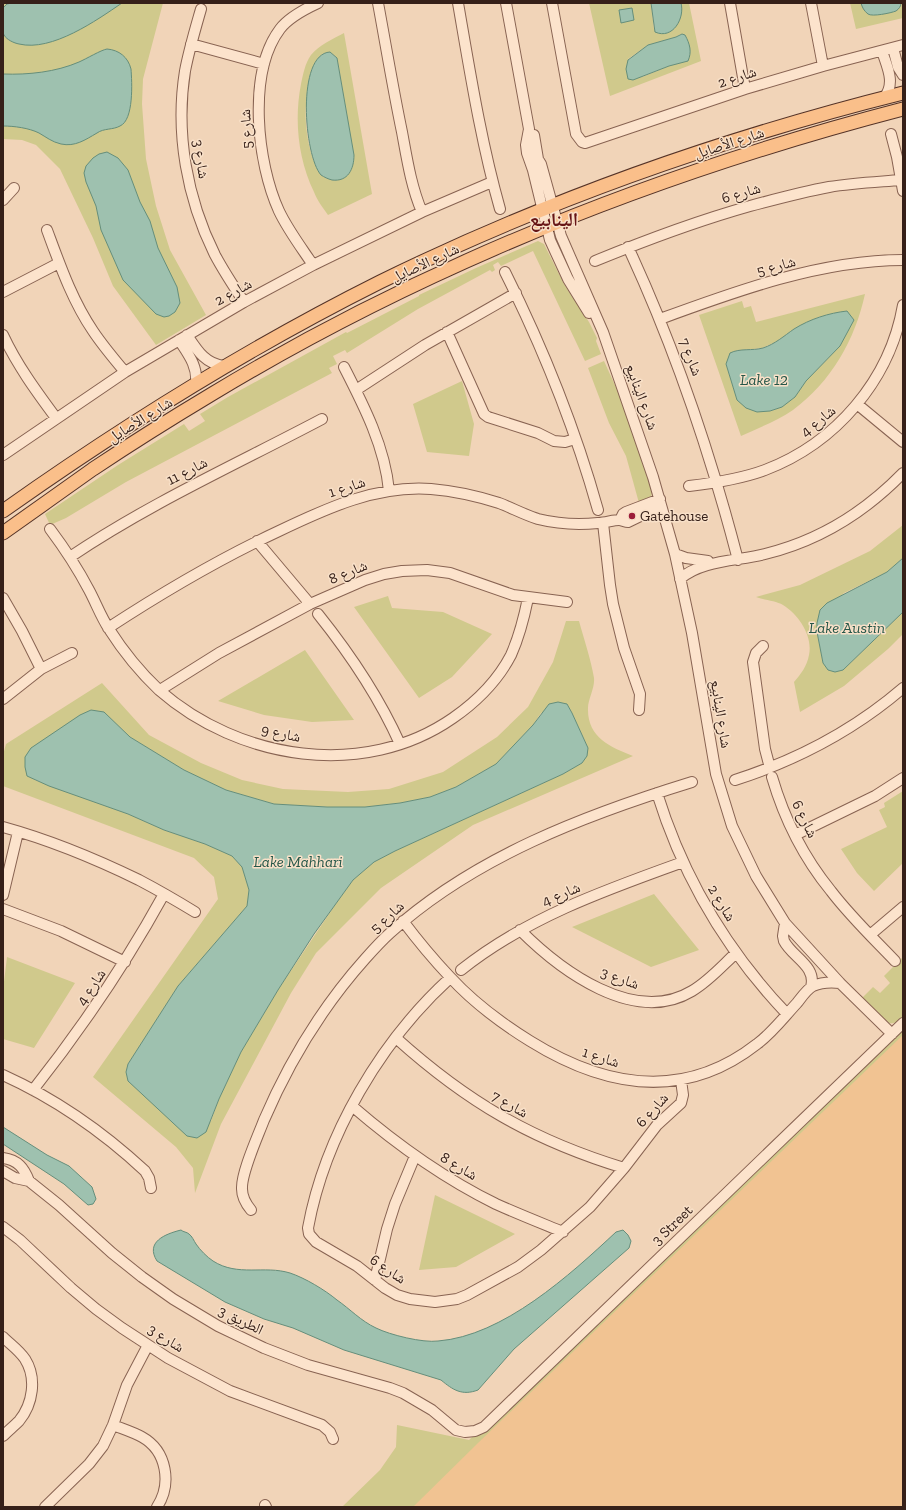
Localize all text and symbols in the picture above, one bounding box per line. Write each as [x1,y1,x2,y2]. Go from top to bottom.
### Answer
street label: شارع 2 [715,62,759,93]
street label: شارع 5 [236,109,257,149]
street label: شارع الأصايل [692,123,767,164]
street label: شارع 3 [188,138,213,180]
street label: شارع 6 [719,179,763,208]
district label: الينابيع [530,208,578,232]
street label: شارع الأصايل [388,239,462,287]
street label: شارع 5 [755,252,798,281]
street label: شارع 2 [211,274,255,310]
street label: شارع 7 [675,336,706,379]
street label: شارع الينابيع [621,362,662,433]
water label: Lake 12 [740,370,788,389]
street label: شارع الأصايل [104,393,176,448]
street label: شارع 4 [797,401,840,441]
street label: شارع 11 [164,453,211,490]
street label: شارع 1 [326,473,368,502]
place label: Gatehouse [640,507,708,525]
marker: Gatehouse [627,511,637,521]
street label: شارع 8 [326,556,370,589]
water label: Lake Austin [809,618,885,637]
street label: شارع الينابيع [706,679,735,750]
street label: شارع 9 [259,720,303,747]
street label: شارع 6 [787,797,822,841]
water label: Lake Mahhari [253,852,343,871]
street label: شارع 4 [539,878,583,911]
street label: شارع 2 [703,881,740,925]
street label: شارع 5 [366,897,409,938]
street label: شارع 3 [598,963,642,994]
street label: شارع 4 [72,965,111,1009]
street label: شارع 1 [580,1043,622,1072]
street label: شارع 7 [488,1086,531,1122]
street label: شارع 6 [632,1089,673,1132]
street label: شارع 8 [437,1148,481,1185]
street label: 3 Street [648,1201,697,1249]
street label: شارع 6 [366,1250,410,1289]
street label: 3 الطريق [215,1301,266,1339]
street label: شارع 3 [144,1320,188,1357]

